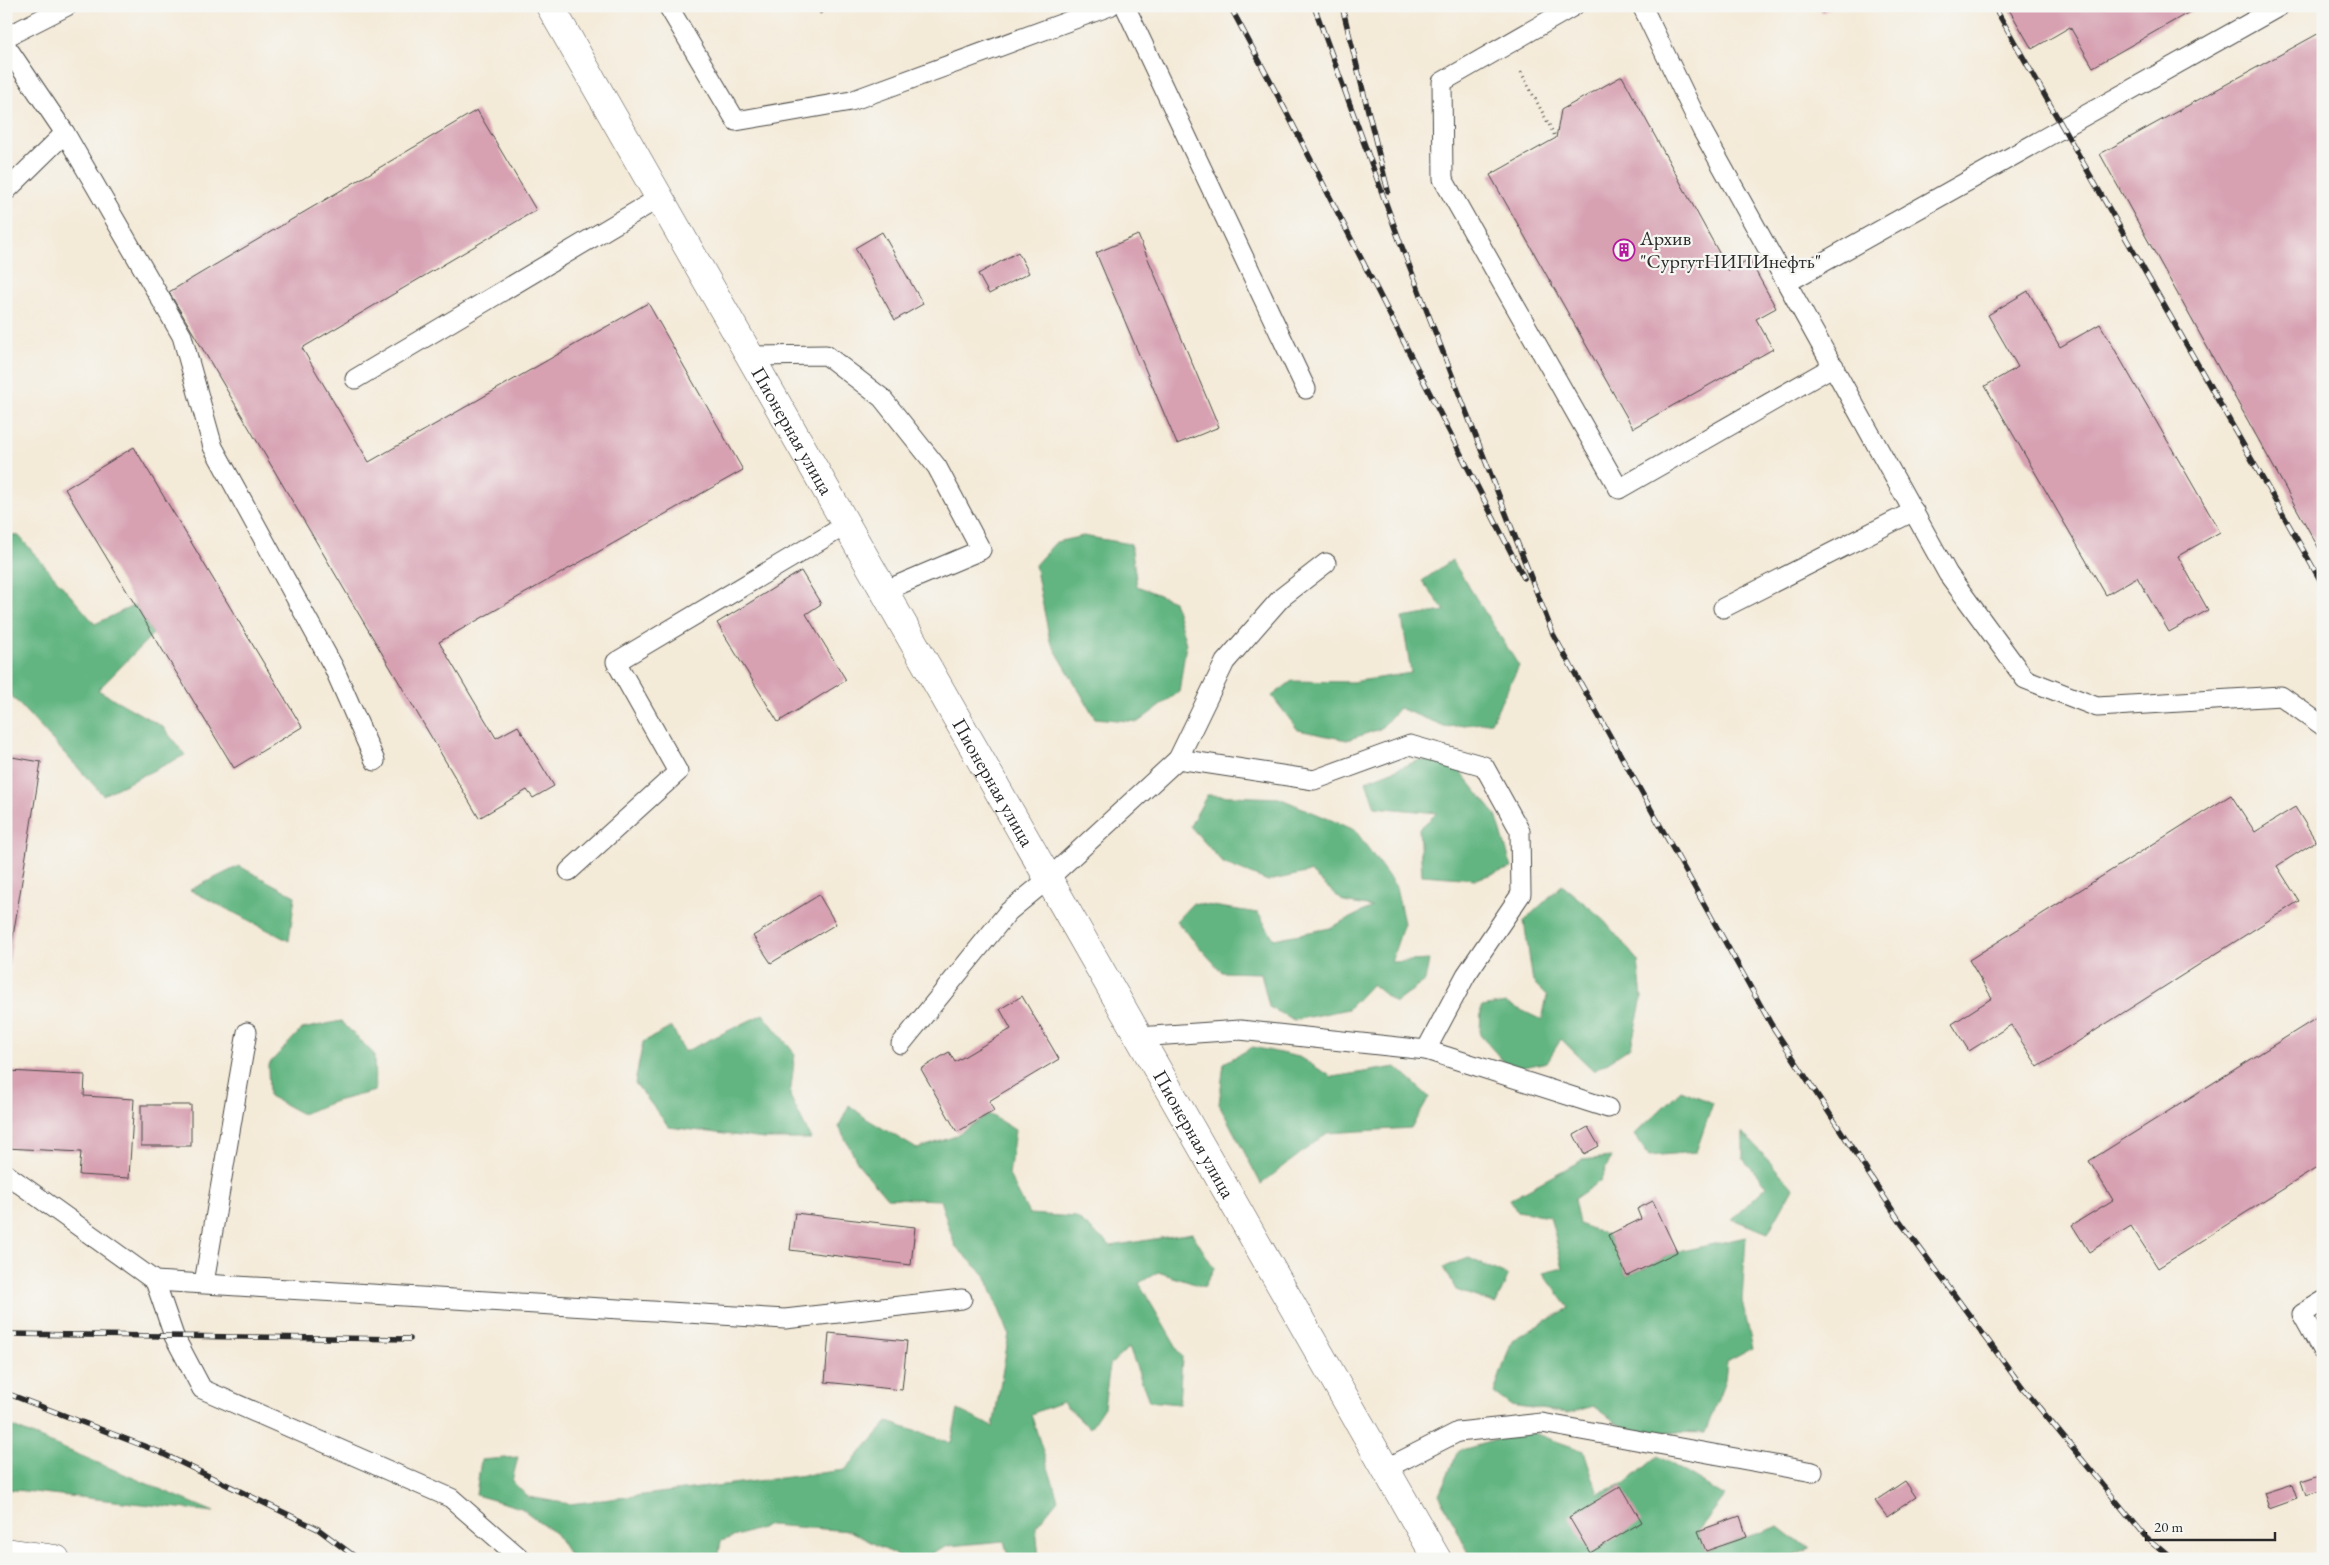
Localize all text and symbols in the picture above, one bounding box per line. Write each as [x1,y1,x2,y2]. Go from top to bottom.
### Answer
place label: Архив "СургутНИПИнефть" [1639,225,1821,274]
building icon: Архив "СургутНИПИнефть" [1612,238,1636,262]
street label: Пионерная улица [746,362,839,499]
street label: Пионерная улица [946,713,1040,851]
street label: Пионерная улица [1147,1065,1241,1203]
scale bar [2146,1510,2275,1542]
text: 20 m [2154,1517,2183,1536]

